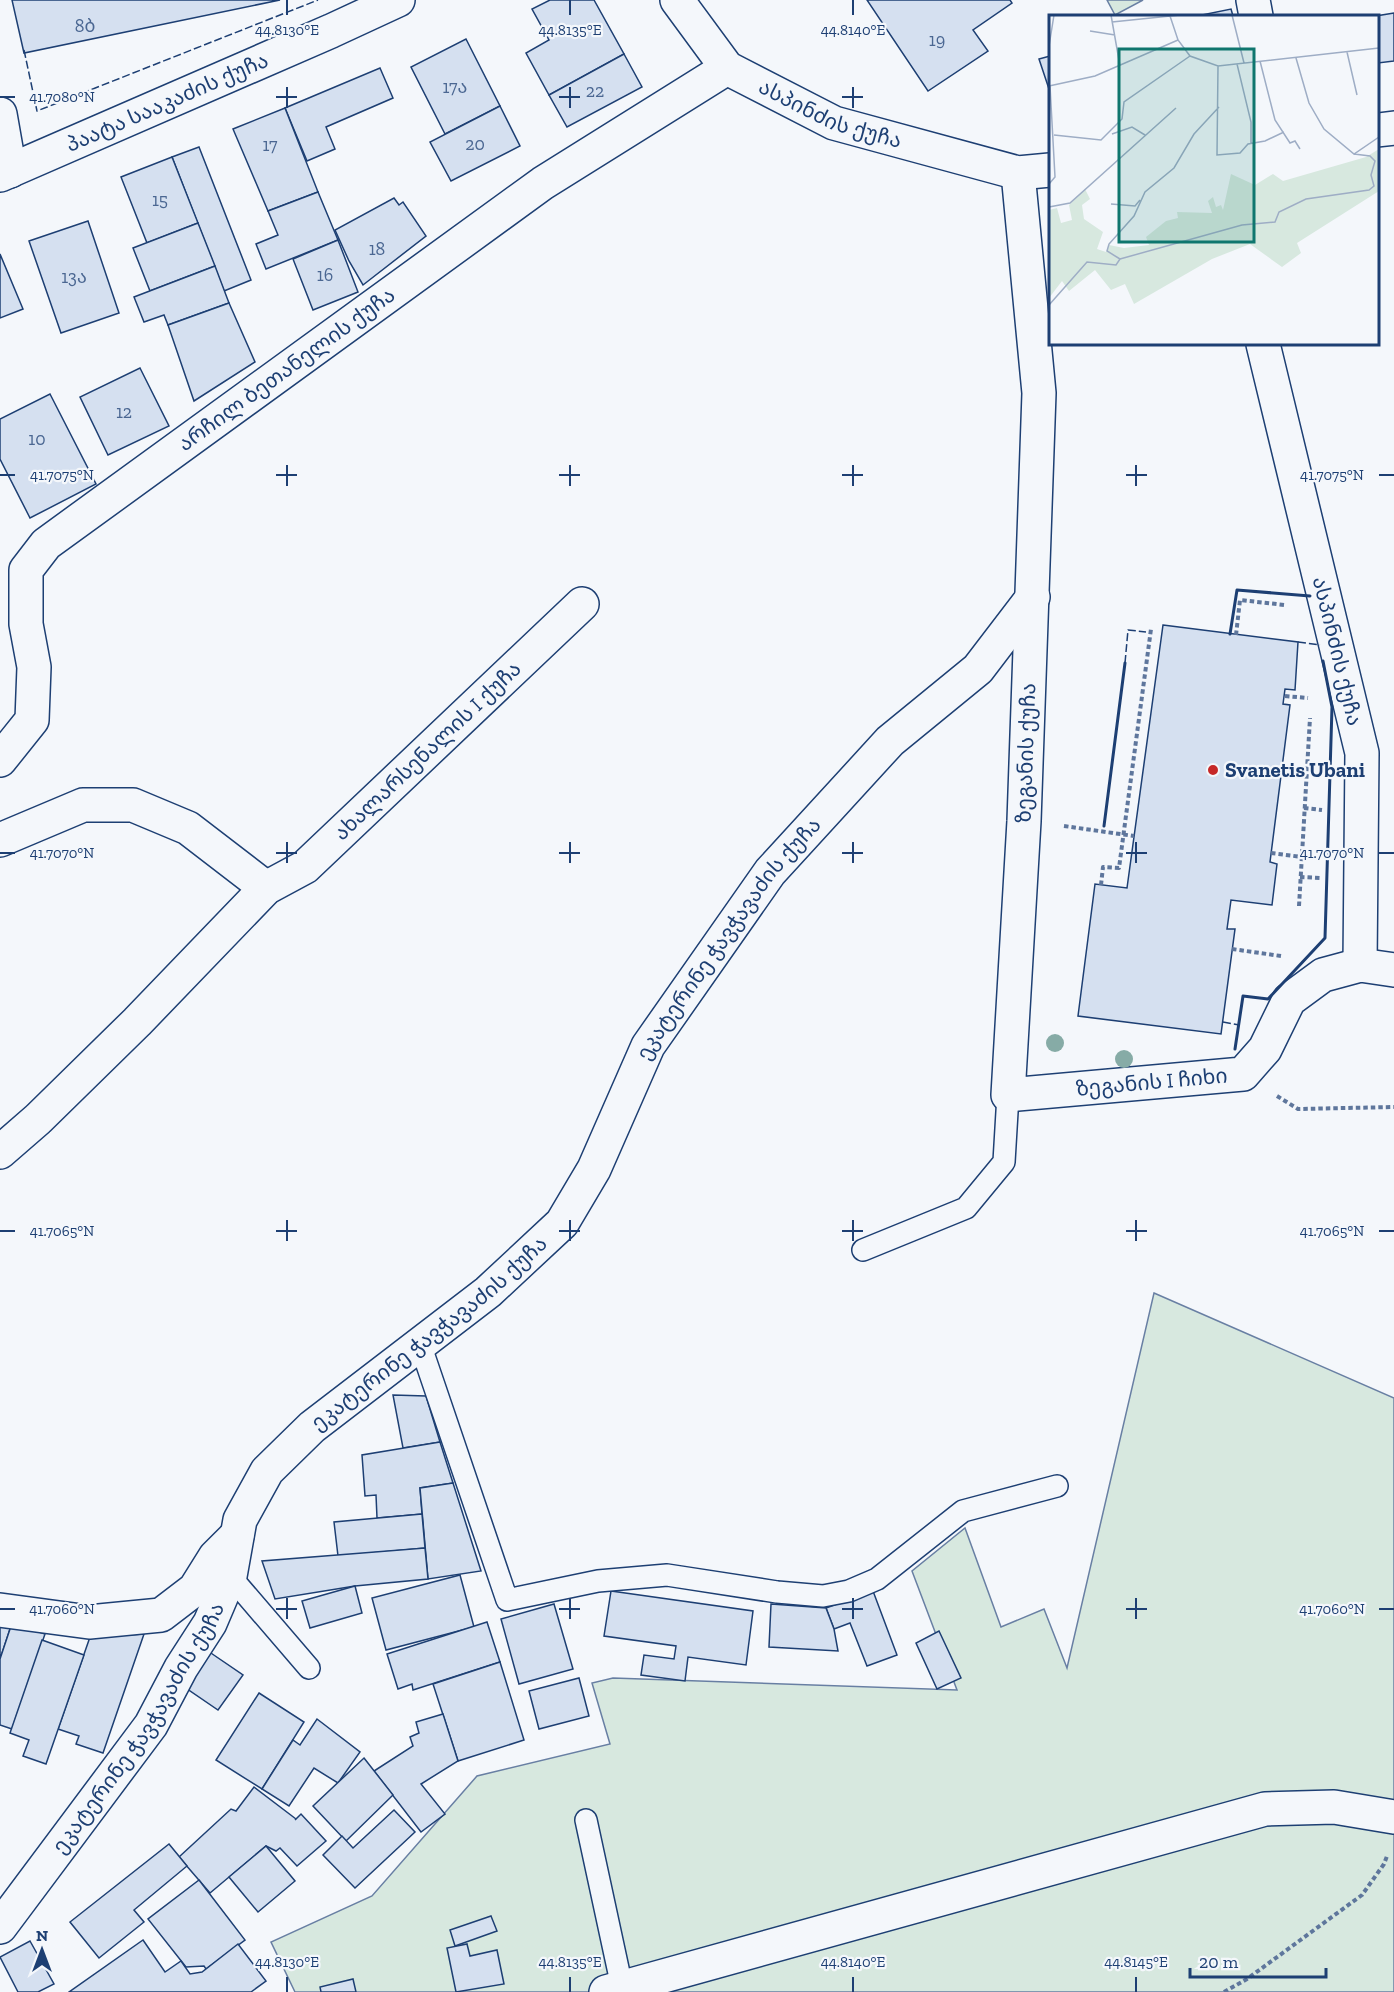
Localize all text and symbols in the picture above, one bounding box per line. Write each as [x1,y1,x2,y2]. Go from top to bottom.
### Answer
house number: 8ბ [75,15,95,37]
inset map [1049,15,1379,345]
text: 44.8130°E [255,21,319,39]
text: 44.8135°E [539,21,602,39]
text: 44.8140°E [821,21,886,39]
house number: 19 [929,29,945,51]
street label: პაატა სააკაძის ქუჩა [62,47,272,157]
street label: ასპინძის ქუჩა [755,74,905,153]
house number: 17ა [443,76,467,98]
house number: 22 [586,80,604,102]
text: 41.7080°N [29,88,95,106]
house number: 20 [465,133,485,155]
house number: 17 [262,134,278,156]
house number: 15 [152,189,168,211]
house number: 18 [369,238,385,260]
house number: 16 [317,264,333,286]
house number: 13ა [61,266,87,288]
street label: არჩილ ბეთანელის ქუჩა [173,282,399,456]
house number: 12 [116,401,132,423]
house number: 10 [28,428,46,450]
text: 41.7075°N [30,466,94,484]
text: 41.7075°N [1300,466,1364,484]
street label: ასპინძის ქუჩა [1308,574,1368,728]
street label: ახალარსენალის I ქუჩა [328,656,526,845]
street label: ზეგანის ქუჩა [1011,683,1040,823]
place label: Svanetis Ubani [1225,757,1365,782]
marker: Svanetis Ubani [1206,763,1220,777]
street label: ეკატერინე ჭავჭავაძის ქუჩა [630,812,826,1064]
text: 41.7070°N [30,844,94,862]
text: 41.7070°N [1300,844,1364,862]
street label: ზეგანის I ჩიხი [1075,1062,1228,1101]
text: 41.7065°N [30,1222,94,1240]
text: 41.7065°N [1300,1222,1364,1240]
street label: ეკატერინე ჭავჭავაძის ქუჩა [306,1231,552,1435]
street label: ეკატერინე ჭავჭავაძის ქუჩა [47,1599,229,1858]
text: 41.7060°N [29,1600,95,1618]
text: 41.7060°N [1299,1600,1365,1618]
north arrow [12,1920,72,1980]
text: N [36,1926,48,1945]
scale bar [1190,1941,1326,1979]
text: 20 m [1199,1951,1239,1973]
text: 44.8130°E [255,1953,319,1971]
text: 44.8135°E [539,1953,602,1971]
text: 44.8140°E [821,1953,886,1971]
text: 44.8145°E [1104,1953,1168,1971]

